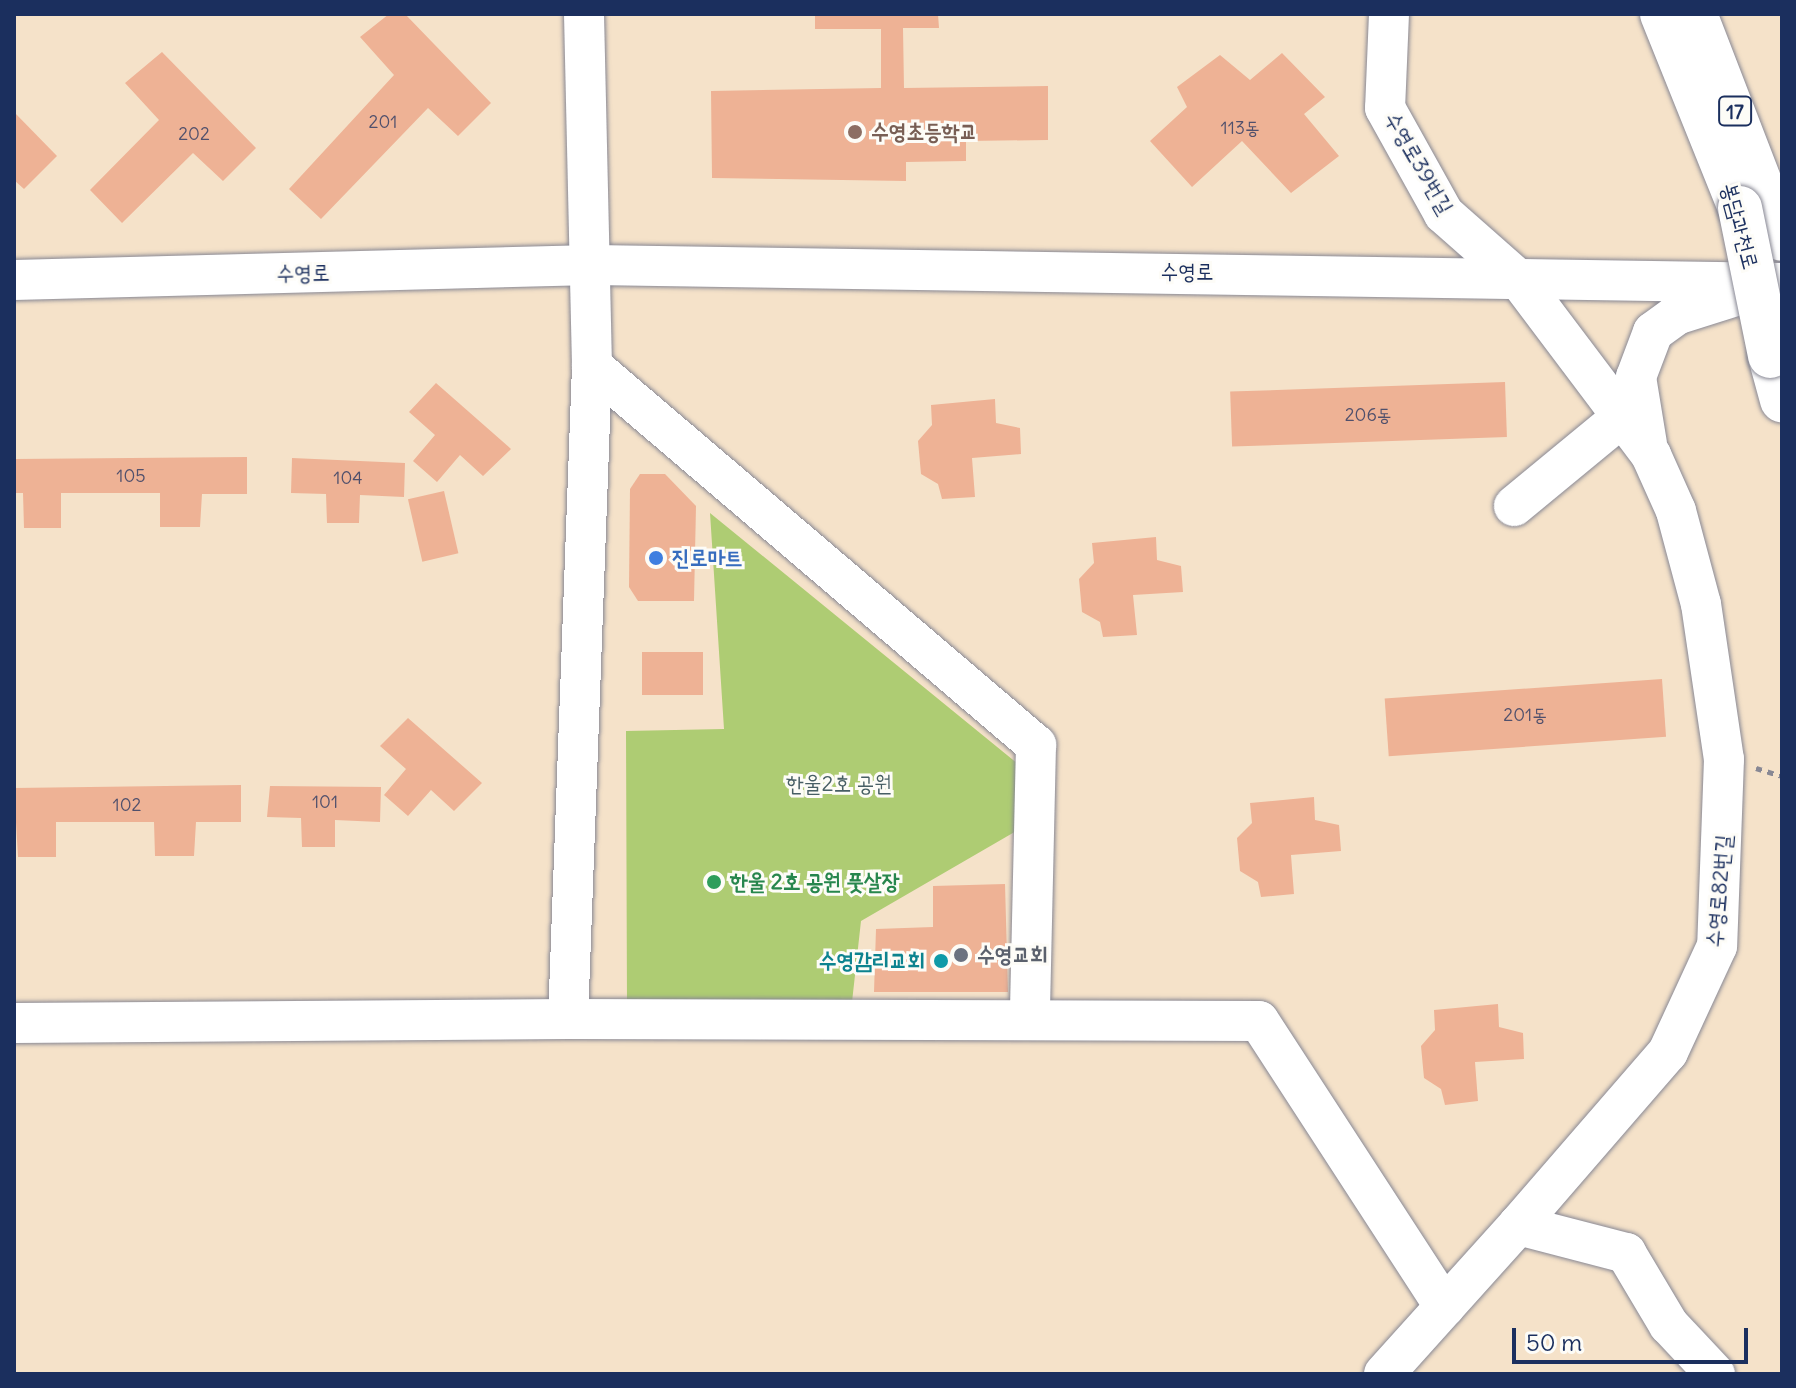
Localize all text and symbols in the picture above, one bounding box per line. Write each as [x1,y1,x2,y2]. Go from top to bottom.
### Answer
road number: 17 [1717,95,1753,127]
street label: 수영로39번길 [1379,107,1459,219]
house number: 201 [369,111,397,133]
house number: 113동 [1220,117,1260,139]
place label: 수영초등학교 [871,119,977,145]
house number: 202 [178,123,210,145]
marker: 수영초등학교 [846,123,864,141]
street label: 봉담과천로 [1716,180,1764,272]
street label: 수영로 [276,259,330,287]
street label: 수영로 [1160,259,1214,285]
house number: 206동 [1345,404,1391,426]
house number: 105 [116,465,146,487]
house number: 104 [333,467,363,489]
place label: 진로마트 [672,545,743,571]
marker: 진로마트 [647,549,665,567]
house number: 201동 [1503,704,1547,726]
park label: 한울2호 공원 [786,771,892,797]
house number: 101 [312,791,338,813]
house number: 102 [113,794,141,816]
street label: 수영로82번길 [1701,833,1737,949]
place label: 한울 2호 공원 풋살장 [730,869,899,895]
marker: 한울 2호 공원 풋살장 [705,873,723,891]
place label: 수영교회 [977,942,1048,968]
marker: 수영교회 [952,946,970,964]
place label: 수영감리교회 [819,948,925,974]
marker: 수영감리교회 [932,952,950,970]
scale bar [1516,1312,1752,1362]
text: 50 m [1526,1327,1582,1357]

